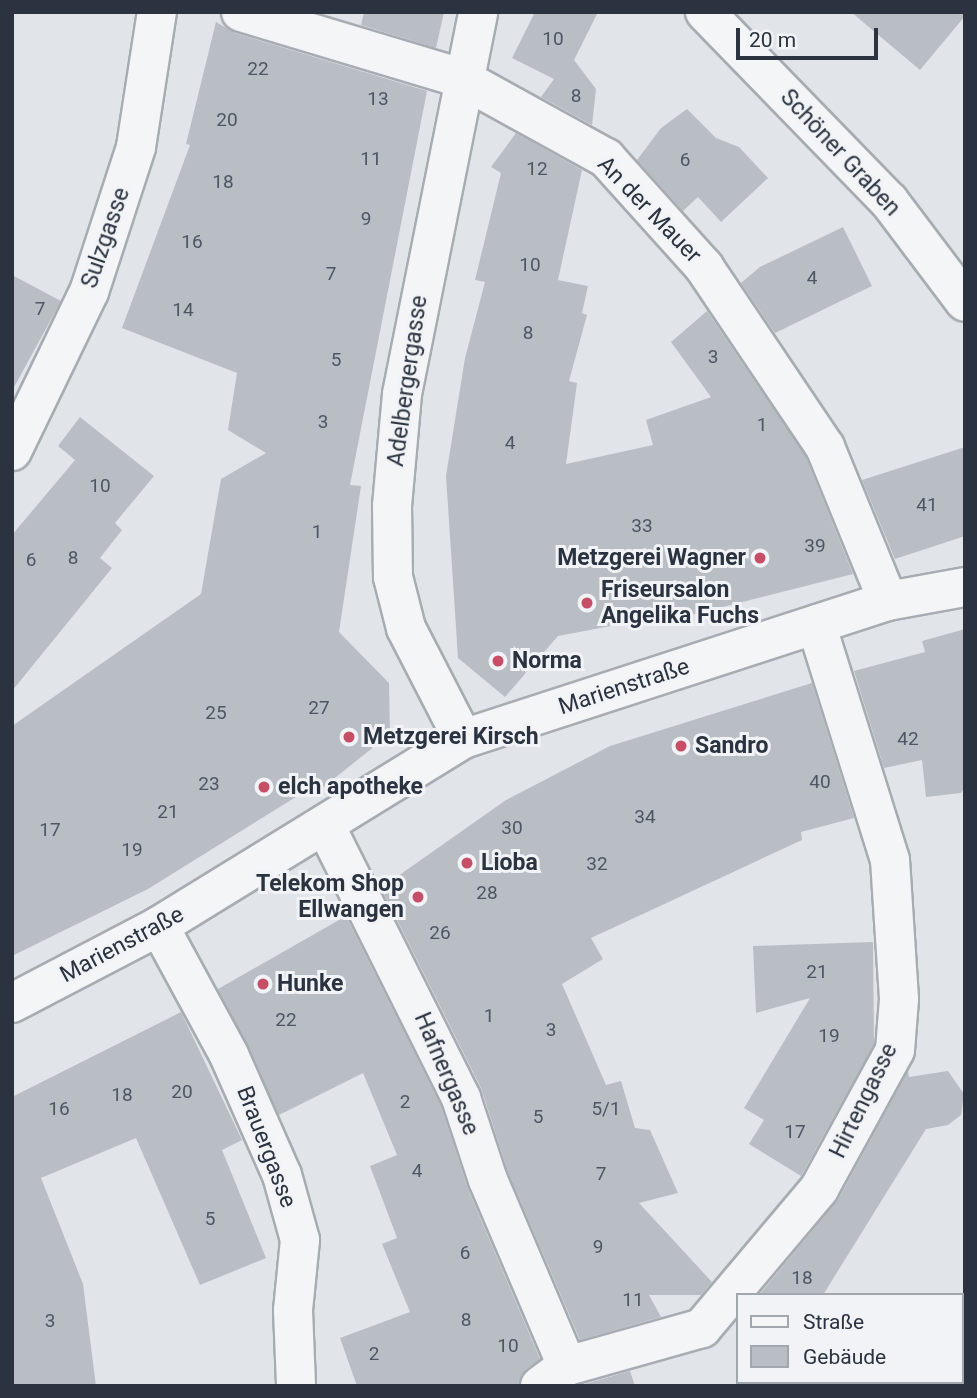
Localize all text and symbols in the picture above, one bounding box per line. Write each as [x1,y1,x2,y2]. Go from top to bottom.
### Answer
scale bar [739,14,881,58]
house number: 10 [542,28,564,50]
text: 20 m [749,28,796,52]
house number: 22 [247,58,269,80]
street label: Schöner Graben [774,84,906,222]
house number: 8 [571,85,581,107]
house number: 13 [367,88,389,110]
house number: 20 [216,109,238,131]
house number: 11 [360,148,382,170]
house number: 6 [680,149,690,171]
street label: An der Mauer [591,151,707,269]
house number: 12 [526,158,548,180]
house number: 18 [212,171,234,193]
street label: Sulzgasse [76,184,136,292]
house number: 9 [361,208,371,230]
house number: 16 [181,231,203,253]
house number: 10 [519,254,541,276]
house number: 7 [326,263,336,285]
house number: 4 [807,267,817,289]
street label: Adelbergergasse [382,294,434,468]
house number: 7 [35,298,45,320]
house number: 14 [172,299,194,321]
house number: 8 [523,322,533,344]
house number: 3 [708,346,718,368]
house number: 5 [331,349,341,371]
house number: 3 [318,411,328,433]
house number: 1 [757,414,767,436]
house number: 4 [505,432,515,454]
house number: 10 [89,475,111,497]
house number: 41 [916,494,938,516]
house number: 33 [631,515,653,537]
house number: 1 [312,521,322,543]
house number: 39 [804,535,826,557]
place label: Metzgerei Wagner [557,544,746,572]
house number: 8 [68,547,78,569]
house number: 6 [26,549,36,571]
marker: Metzgerei Wagner [752,550,768,566]
place label: Friseursalon Angelika Fuchs [601,576,759,630]
marker: Friseursalon Angelika Fuchs [579,595,595,611]
place label: Norma [512,647,582,675]
marker: Norma [490,653,506,669]
street label: Marienstraße [555,653,693,721]
house number: 27 [308,697,330,719]
house number: 25 [205,702,227,724]
place label: Metzgerei Kirsch [363,723,539,751]
house number: 42 [897,728,919,750]
marker: Metzgerei Kirsch [341,729,357,745]
place label: Sandro [695,732,768,760]
marker: Sandro [673,738,689,754]
house number: 40 [809,771,831,793]
house number: 23 [198,773,220,795]
place label: elch apotheke [278,773,423,801]
marker: elch apotheke [256,779,272,795]
house number: 21 [157,801,179,823]
house number: 34 [634,806,656,828]
house number: 30 [501,817,523,839]
house number: 17 [39,819,61,841]
house number: 19 [121,839,143,861]
place label: Lioba [481,849,538,877]
house number: 32 [586,853,608,875]
marker: Lioba [459,855,475,871]
place label: Telekom Shop Ellwangen [256,870,404,924]
house number: 28 [476,882,498,904]
marker: Telekom Shop Ellwangen [410,889,426,905]
street label: Marienstraße [55,901,189,989]
house number: 26 [429,922,451,944]
house number: 21 [806,961,828,983]
place label: Hunke [277,970,343,998]
marker: Hunke [255,976,271,992]
house number: 1 [484,1005,494,1027]
street label: Hafnergasse [408,1008,484,1140]
house number: 22 [275,1009,297,1031]
house number: 3 [546,1019,556,1041]
house number: 19 [818,1025,840,1047]
street label: Hirtengasse [824,1039,904,1163]
house number: 20 [171,1081,193,1103]
street label: Brauergasse [230,1082,302,1212]
house number: 18 [111,1084,133,1106]
house number: 2 [400,1091,410,1113]
house number: 16 [48,1098,70,1120]
house number: 5/1 [591,1098,621,1120]
house number: 5 [533,1106,543,1128]
house number: 17 [784,1121,806,1143]
house number: 4 [412,1160,422,1182]
house number: 7 [596,1163,606,1185]
house number: 5 [205,1208,215,1230]
house number: 9 [593,1236,603,1258]
house number: 6 [460,1242,470,1264]
house number: 18 [791,1267,813,1289]
house number: 11 [622,1289,644,1311]
legend [736,1293,963,1384]
house number: 8 [461,1309,471,1331]
house number: 3 [45,1310,55,1332]
text: Straße [803,1310,864,1334]
house number: 10 [497,1335,519,1357]
house number: 2 [369,1343,379,1365]
text: Gebäude [803,1345,886,1369]

